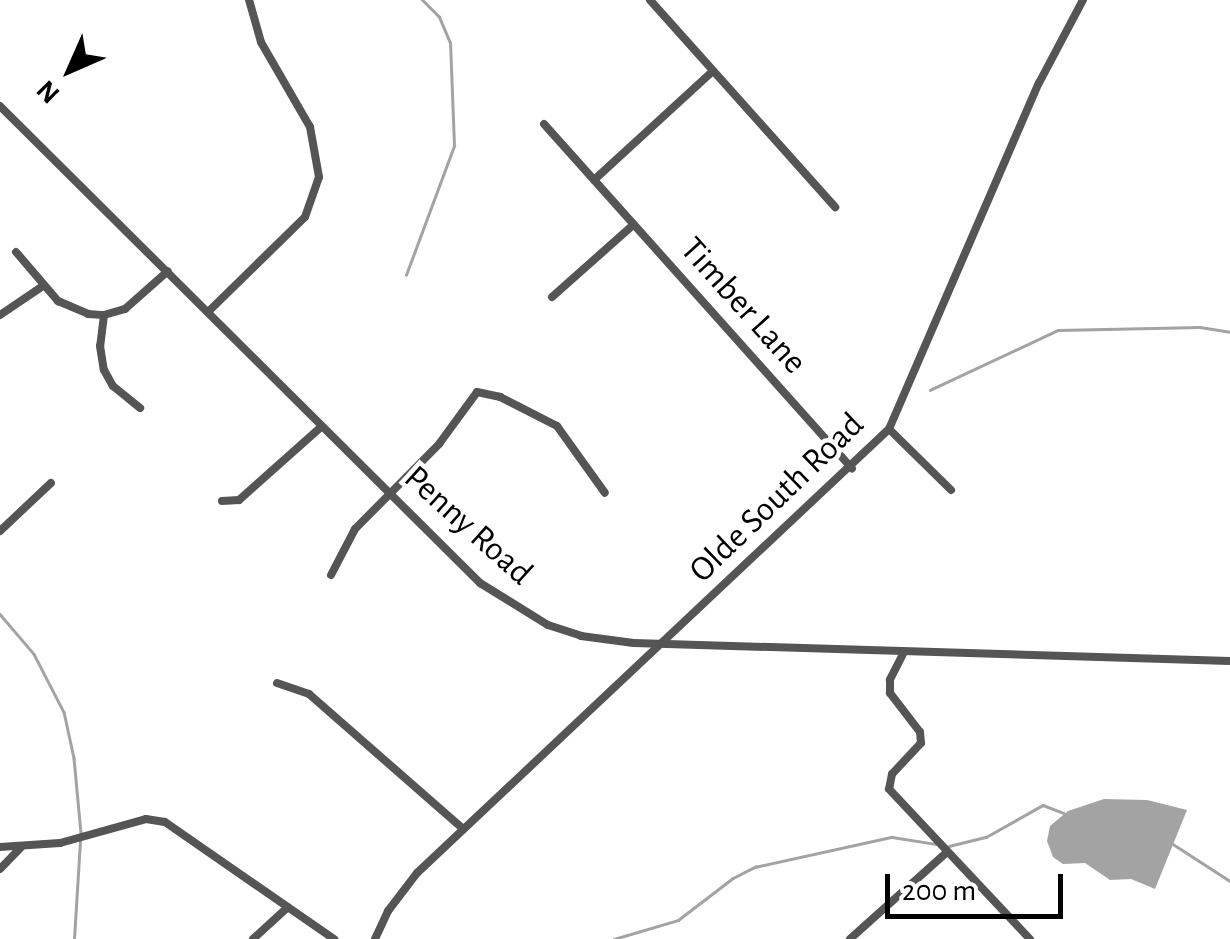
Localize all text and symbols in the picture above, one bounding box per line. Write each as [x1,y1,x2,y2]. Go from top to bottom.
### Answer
north arrow [20,20,120,120]
text: N [32,74,66,108]
street label: Timber Lane [671,229,815,383]
street label: Olde South Road [681,404,873,592]
street label: Penny Road [395,457,541,595]
scale bar [890,854,1068,916]
text: 200 m [902,876,976,906]

